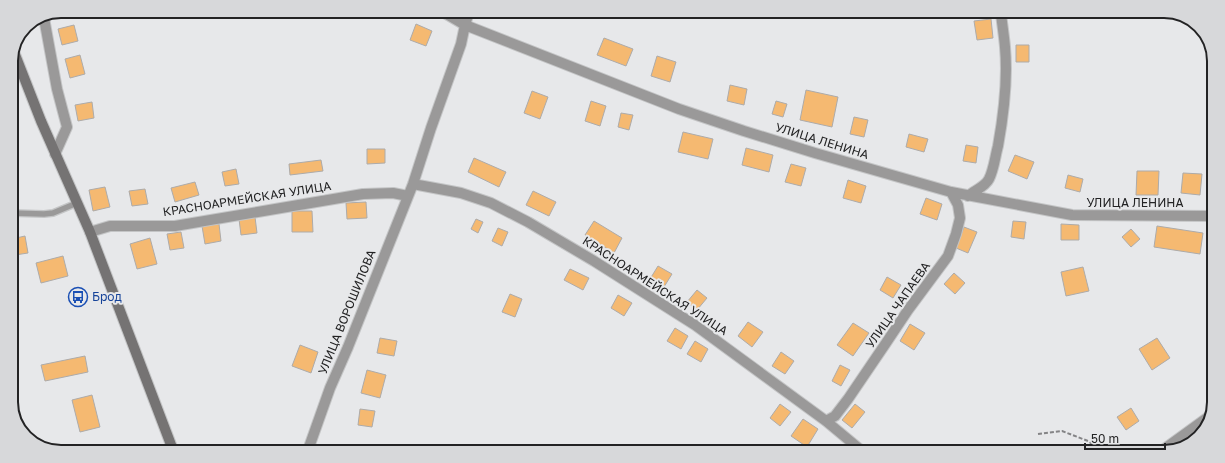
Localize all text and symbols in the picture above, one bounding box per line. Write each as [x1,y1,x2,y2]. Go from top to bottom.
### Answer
street label: УЛИЦА ЛЕНИНА [774,119,871,162]
street label: КРАСНОАРМЕЙСКАЯ УЛИЦА [162,178,332,219]
street label: УЛИЦА ЛЕНИНА [1087,195,1183,210]
street label: КРАСНОАРМЕЙСКАЯ УЛИЦА [580,233,731,338]
street label: УЛИЦА ВОРОШИЛОВА [315,247,378,376]
street label: УЛИЦА ЧАПАЕВА [862,259,933,351]
bus stop icon: Брод [67,286,89,308]
place label: Брод [92,289,122,304]
scale bar [1085,425,1165,451]
text: 50 m [1091,431,1119,446]

